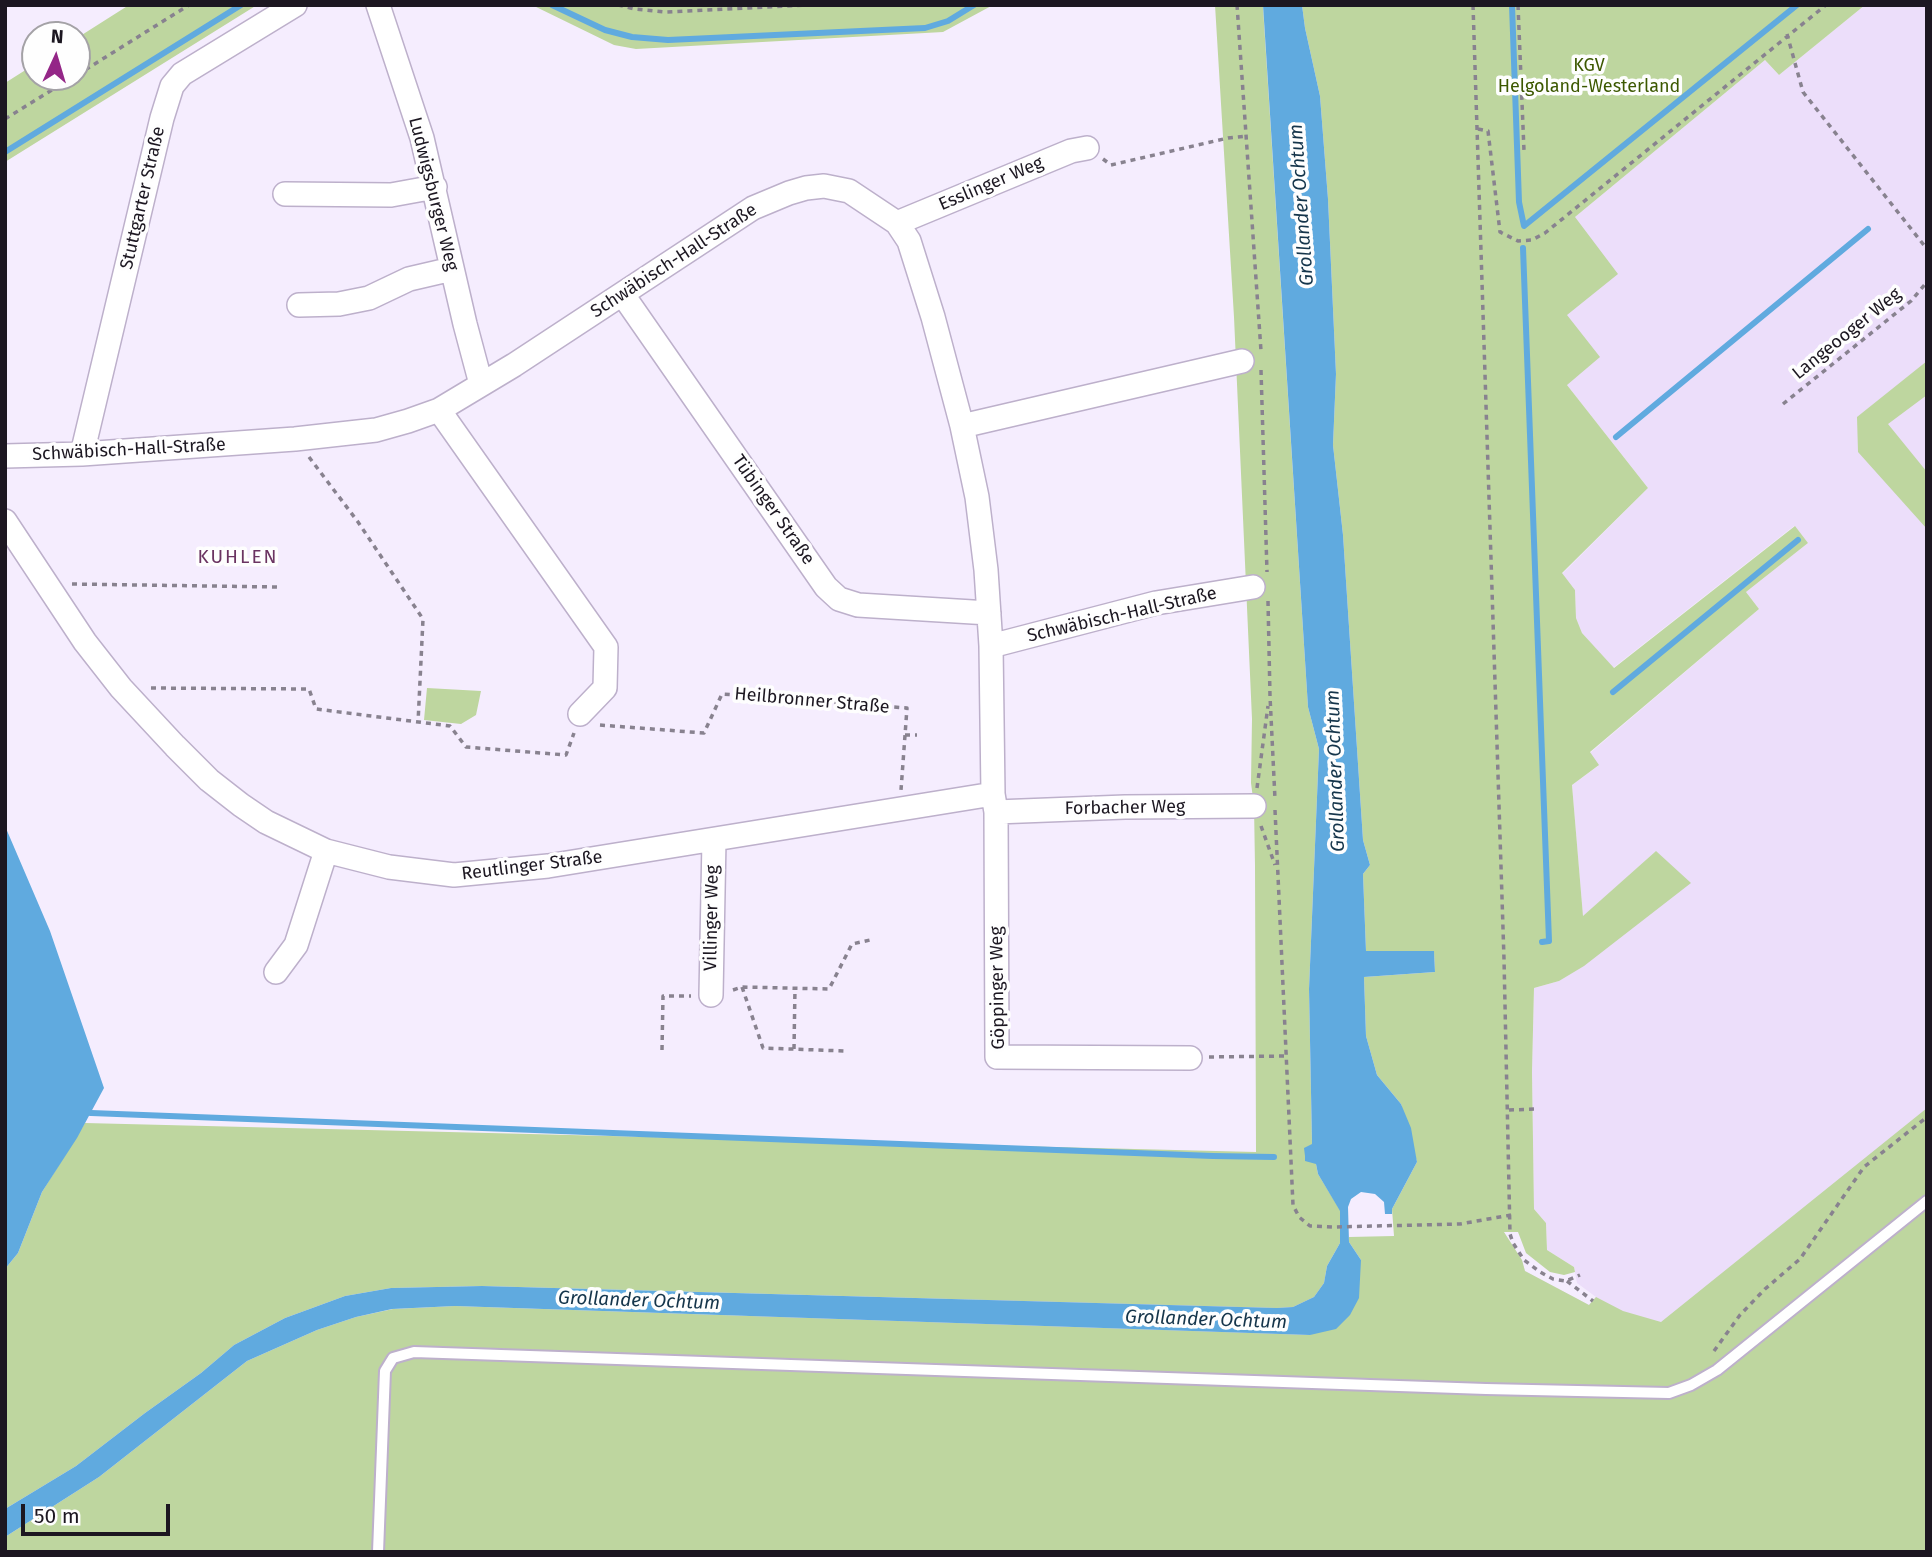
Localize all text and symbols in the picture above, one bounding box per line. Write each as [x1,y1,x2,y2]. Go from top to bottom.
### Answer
north arrow [21,21,91,91]
text: N [50,25,64,48]
park label: KGV Helgoland-Westerland [1498,55,1680,98]
street label: Ludwigsburger Weg [403,115,463,273]
water label: Grollander Ochtum [1285,123,1319,287]
street label: Stuttgarter Straße [116,124,170,272]
street label: Esslinger Weg [935,152,1047,216]
street label: Schwäbisch-Hall-Straße [587,199,761,323]
street label: Langeooger Weg [1788,284,1906,384]
street label: Schwäbisch-Hall-Straße [32,434,226,466]
street label: Tübinger Straße [727,451,819,569]
district label: KUHLEN [198,547,278,569]
street label: Schwäbisch-Hall-Straße [1025,583,1219,647]
street label: Heilbronner Straße [734,683,890,719]
water label: Grollander Ochtum [1322,690,1350,852]
street label: Forbacher Weg [1065,796,1185,820]
street label: Reutlinger Straße [460,847,604,885]
street label: Villinger Weg [700,865,724,971]
street label: Göppinger Weg [986,926,1010,1050]
water label: Grollander Ochtum [558,1287,720,1315]
water label: Grollander Ochtum [1125,1306,1287,1334]
scale bar [24,1490,173,1534]
text: 50 m [34,1503,80,1529]

